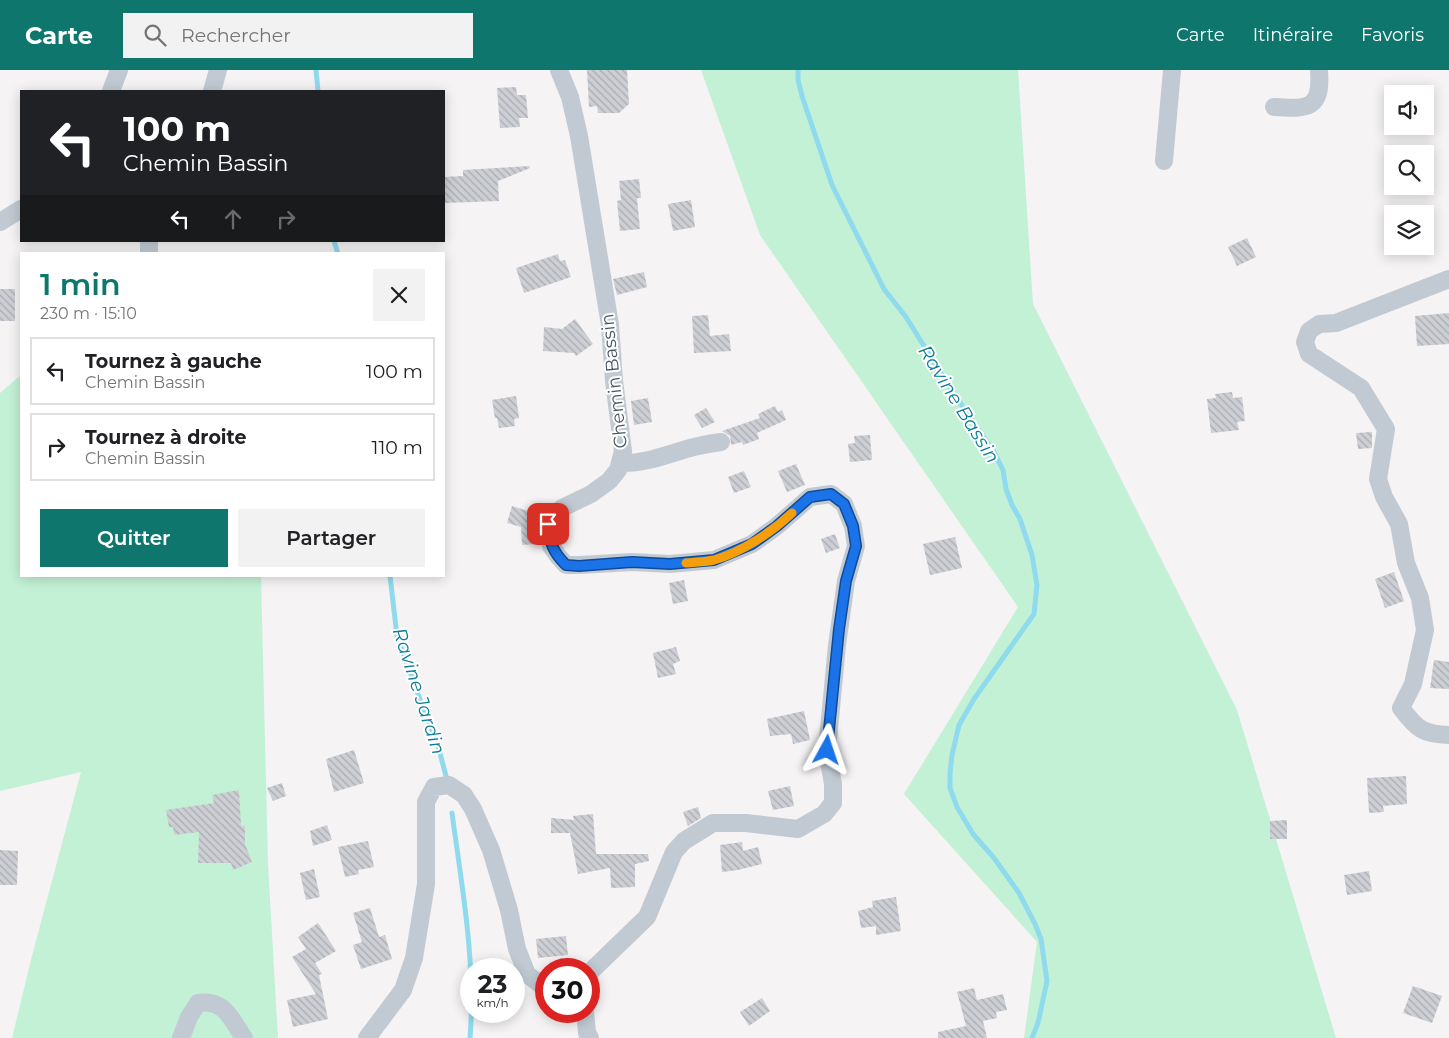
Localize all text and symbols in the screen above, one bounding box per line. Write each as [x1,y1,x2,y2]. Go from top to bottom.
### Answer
search box [123,13,473,58]
text: Carte [25,21,93,50]
icon: search [141,21,169,49]
text: Rechercher [181,24,291,47]
text: Carte [1176,24,1225,46]
text: Itinéraire [1253,24,1333,46]
text: Favoris [1361,24,1424,46]
map controls [1384,85,1434,255]
button: sound [1384,85,1434,135]
text: 100 m [123,107,231,150]
icon: left [40,110,105,175]
button: search [1384,145,1434,195]
text: Chemin Bassin [123,150,289,177]
icon: left [166,205,194,233]
icon: ahead [219,205,247,233]
icon: right [272,205,300,233]
button: layers [1384,205,1434,255]
text: 1 min [40,266,121,303]
button: close [373,269,425,321]
text: 230 m · 15:10 [40,304,137,323]
street label: Chemin Bassin [596,313,632,449]
water label: Ravine Bassin [913,341,1005,467]
text: Tournez à gauche [85,350,262,373]
icon: left [42,357,70,385]
text: 100 m [366,360,423,383]
text: Chemin Bassin [85,373,205,392]
text: Tournez à droite [85,426,246,449]
icon: right [42,433,70,461]
text: 110 m [372,436,423,459]
text: Chemin Bassin [85,449,205,468]
pin [527,503,569,545]
button: Quitter [40,509,228,567]
button: Partager [238,509,425,567]
icon: arrive [534,510,562,538]
water label: Ravine Jardin [388,625,450,757]
position arrow [800,723,852,775]
speed limit sign: 30 [535,958,600,1023]
text: 23 [478,969,507,999]
text: km/h [476,995,509,1010]

